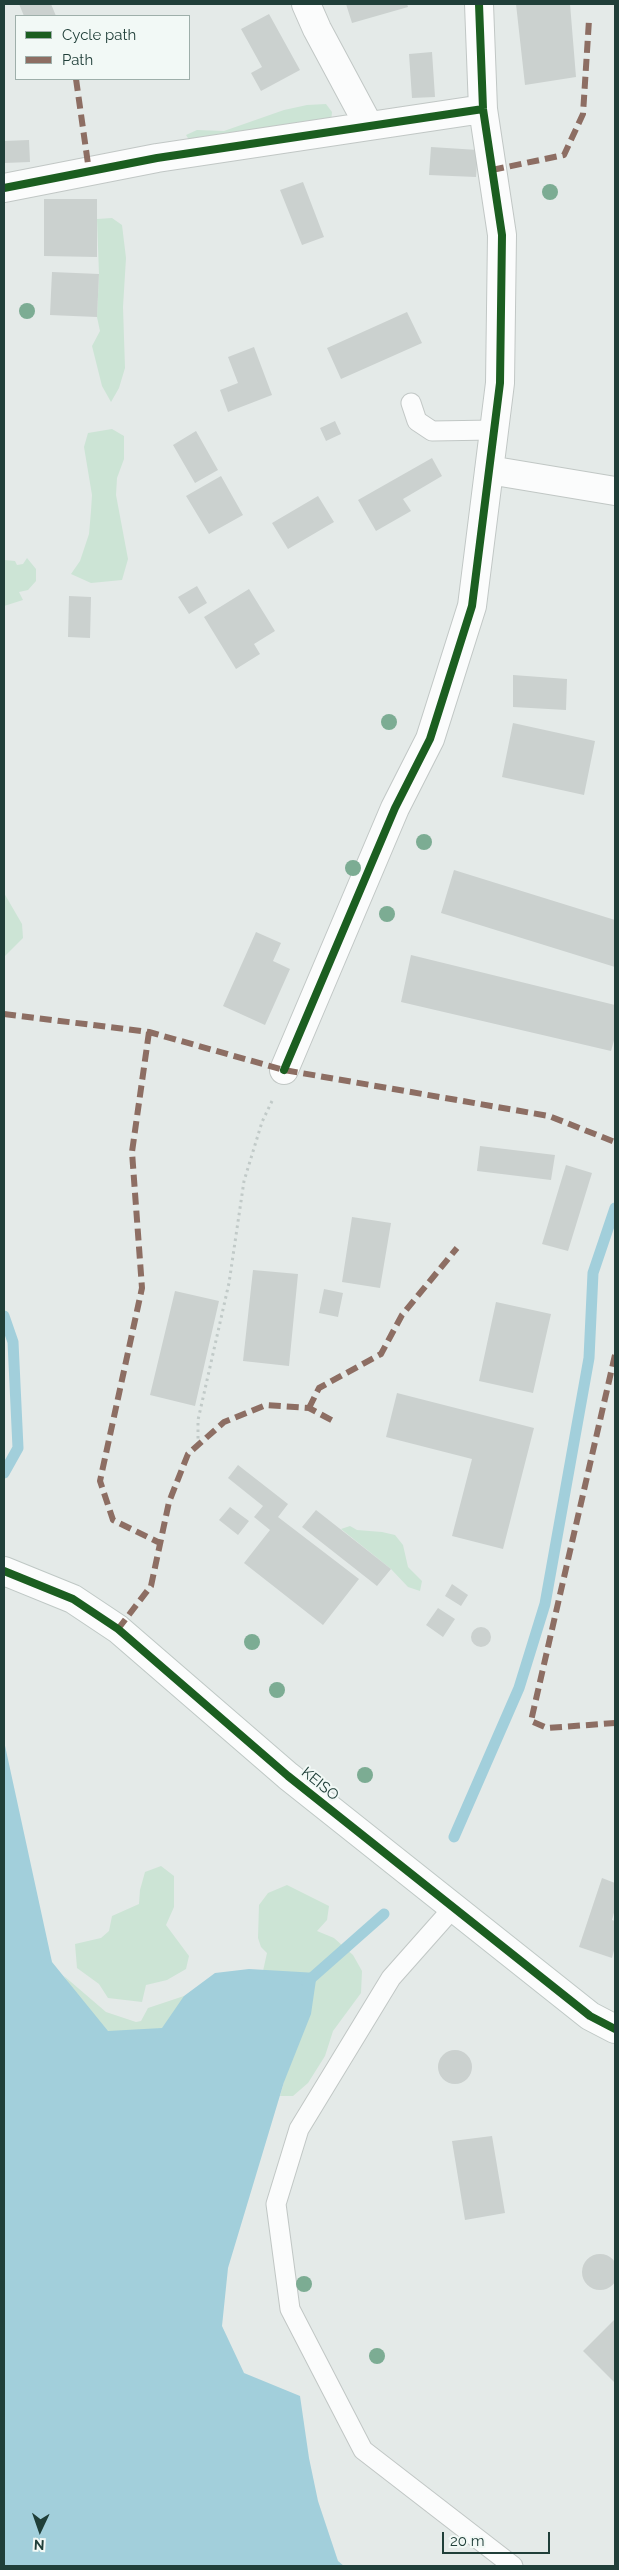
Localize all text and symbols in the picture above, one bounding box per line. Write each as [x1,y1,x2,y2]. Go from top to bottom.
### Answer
legend [15,15,190,80]
text: Cycle path [62,26,136,44]
text: Path [62,51,93,69]
street label: KEISO [298,1764,342,1804]
north arrow [15,2505,65,2555]
scale bar [444,2522,552,2554]
text: 20 m [450,2532,485,2550]
text: N [33,2537,45,2553]

